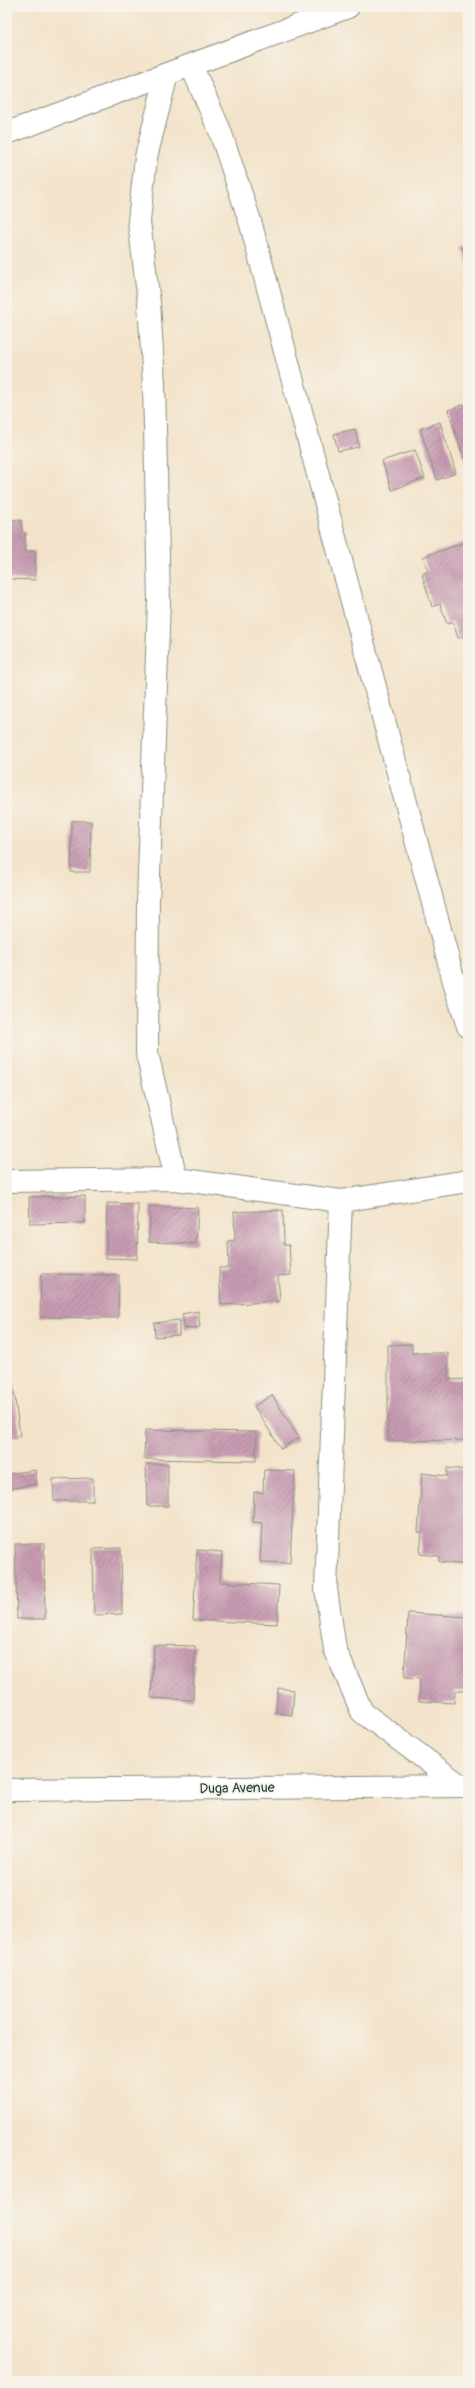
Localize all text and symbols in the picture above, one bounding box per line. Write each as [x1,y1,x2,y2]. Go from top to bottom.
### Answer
street label: Duga Avenue [199,1779,275,1797]

